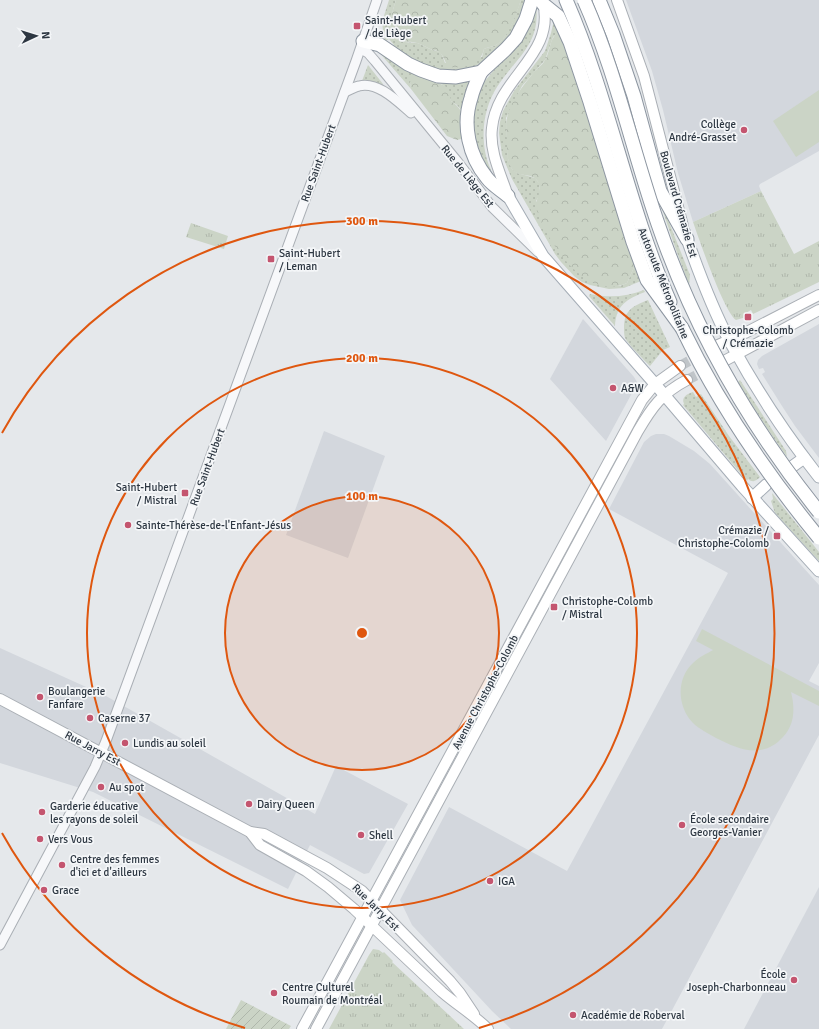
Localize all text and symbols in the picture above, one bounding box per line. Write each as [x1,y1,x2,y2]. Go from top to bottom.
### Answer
place label: Saint-Hubert / de Liège [365,14,426,40]
north arrow [16,16,56,56]
marker: Saint-Hubert / de Liège [352,21,362,31]
text: N [39,31,52,40]
place label: Collège André-Grasset [669,118,736,144]
street label: Rue Saint-Hubert [298,122,339,204]
marker: Collège André-Grasset [739,125,749,135]
street label: Rue de Liège Est [438,142,497,210]
street label: Boulevard Crémazie Est [657,149,700,259]
text: 300 m [346,214,378,229]
street label: Autoroute Métropolitaine [635,226,692,341]
place label: Saint-Hubert / Leman [279,247,340,273]
marker: Saint-Hubert / Leman [266,254,276,264]
marker: Christophe-Colomb / Crémazie [743,312,753,322]
place label: Christophe-Colomb / Crémazie [703,324,794,350]
text: 200 m [346,351,378,366]
place label: A&W [621,382,645,395]
marker: A&W [608,383,618,393]
street label: Rue Saint-Hubert [187,426,228,508]
place label: Saint-Hubert / Mistral [116,481,177,507]
marker: Saint-Hubert / Mistral [180,488,190,498]
text: 100 m [346,489,378,504]
place label: Sainte-Thérèse-de-l'Enfant-Jésus [136,519,291,532]
marker: Sainte-Thérèse-de-l'Enfant-Jésus [123,520,133,530]
place label: Crémazie / Christophe-Colomb [678,524,769,550]
marker: Crémazie / Christophe-Colomb [772,531,782,541]
place label: Christophe-Colomb / Mistral [562,595,653,621]
marker: Christophe-Colomb / Mistral [549,602,559,612]
centre of rings [355,626,369,640]
street label: Avenue Christophe-Colomb [450,633,521,752]
place label: Boulangerie Fanfare [48,685,105,711]
marker: Boulangerie Fanfare [35,692,45,702]
place label: Caserne 37 [98,712,150,725]
marker: Caserne 37 [85,713,95,723]
street label: Rue Jarry Est [63,728,123,769]
place label: Lundis au soleil [133,737,206,750]
marker: Lundis au soleil [120,738,130,748]
place label: Au spot [109,781,144,794]
marker: Au spot [96,782,106,792]
place label: Dairy Queen [257,798,315,811]
marker: Dairy Queen [244,799,254,809]
place label: Garderie éducative les rayons de soleil [50,800,138,826]
marker: Garderie éducative les rayons de soleil [37,807,47,817]
place label: École secondaire Georges-Vanier [690,812,769,839]
marker: École secondaire Georges-Vanier [677,820,687,830]
place label: Shell [369,829,393,842]
marker: Shell [356,830,366,840]
place label: Vers Vous [48,833,93,846]
marker: Vers Vous [35,834,45,844]
place label: Centre des femmes d'ici et d'ailleurs [70,853,159,879]
marker: Centre des femmes d'ici et d'ailleurs [57,860,67,870]
place label: IGA [498,875,515,888]
marker: IGA [485,876,495,886]
street label: Rue Jarry Est [349,881,402,934]
place label: Grace [52,884,79,897]
marker: Grace [39,885,49,895]
place label: École Joseph-Charbonneau [686,967,786,994]
marker: École Joseph-Charbonneau [789,975,799,985]
place label: Centre Culturel Roumain de Montréal [282,981,382,1007]
marker: Centre Culturel Roumain de Montréal [269,988,279,998]
place label: Académie de Roberval [581,1009,685,1022]
marker: Académie de Roberval [568,1010,578,1020]

